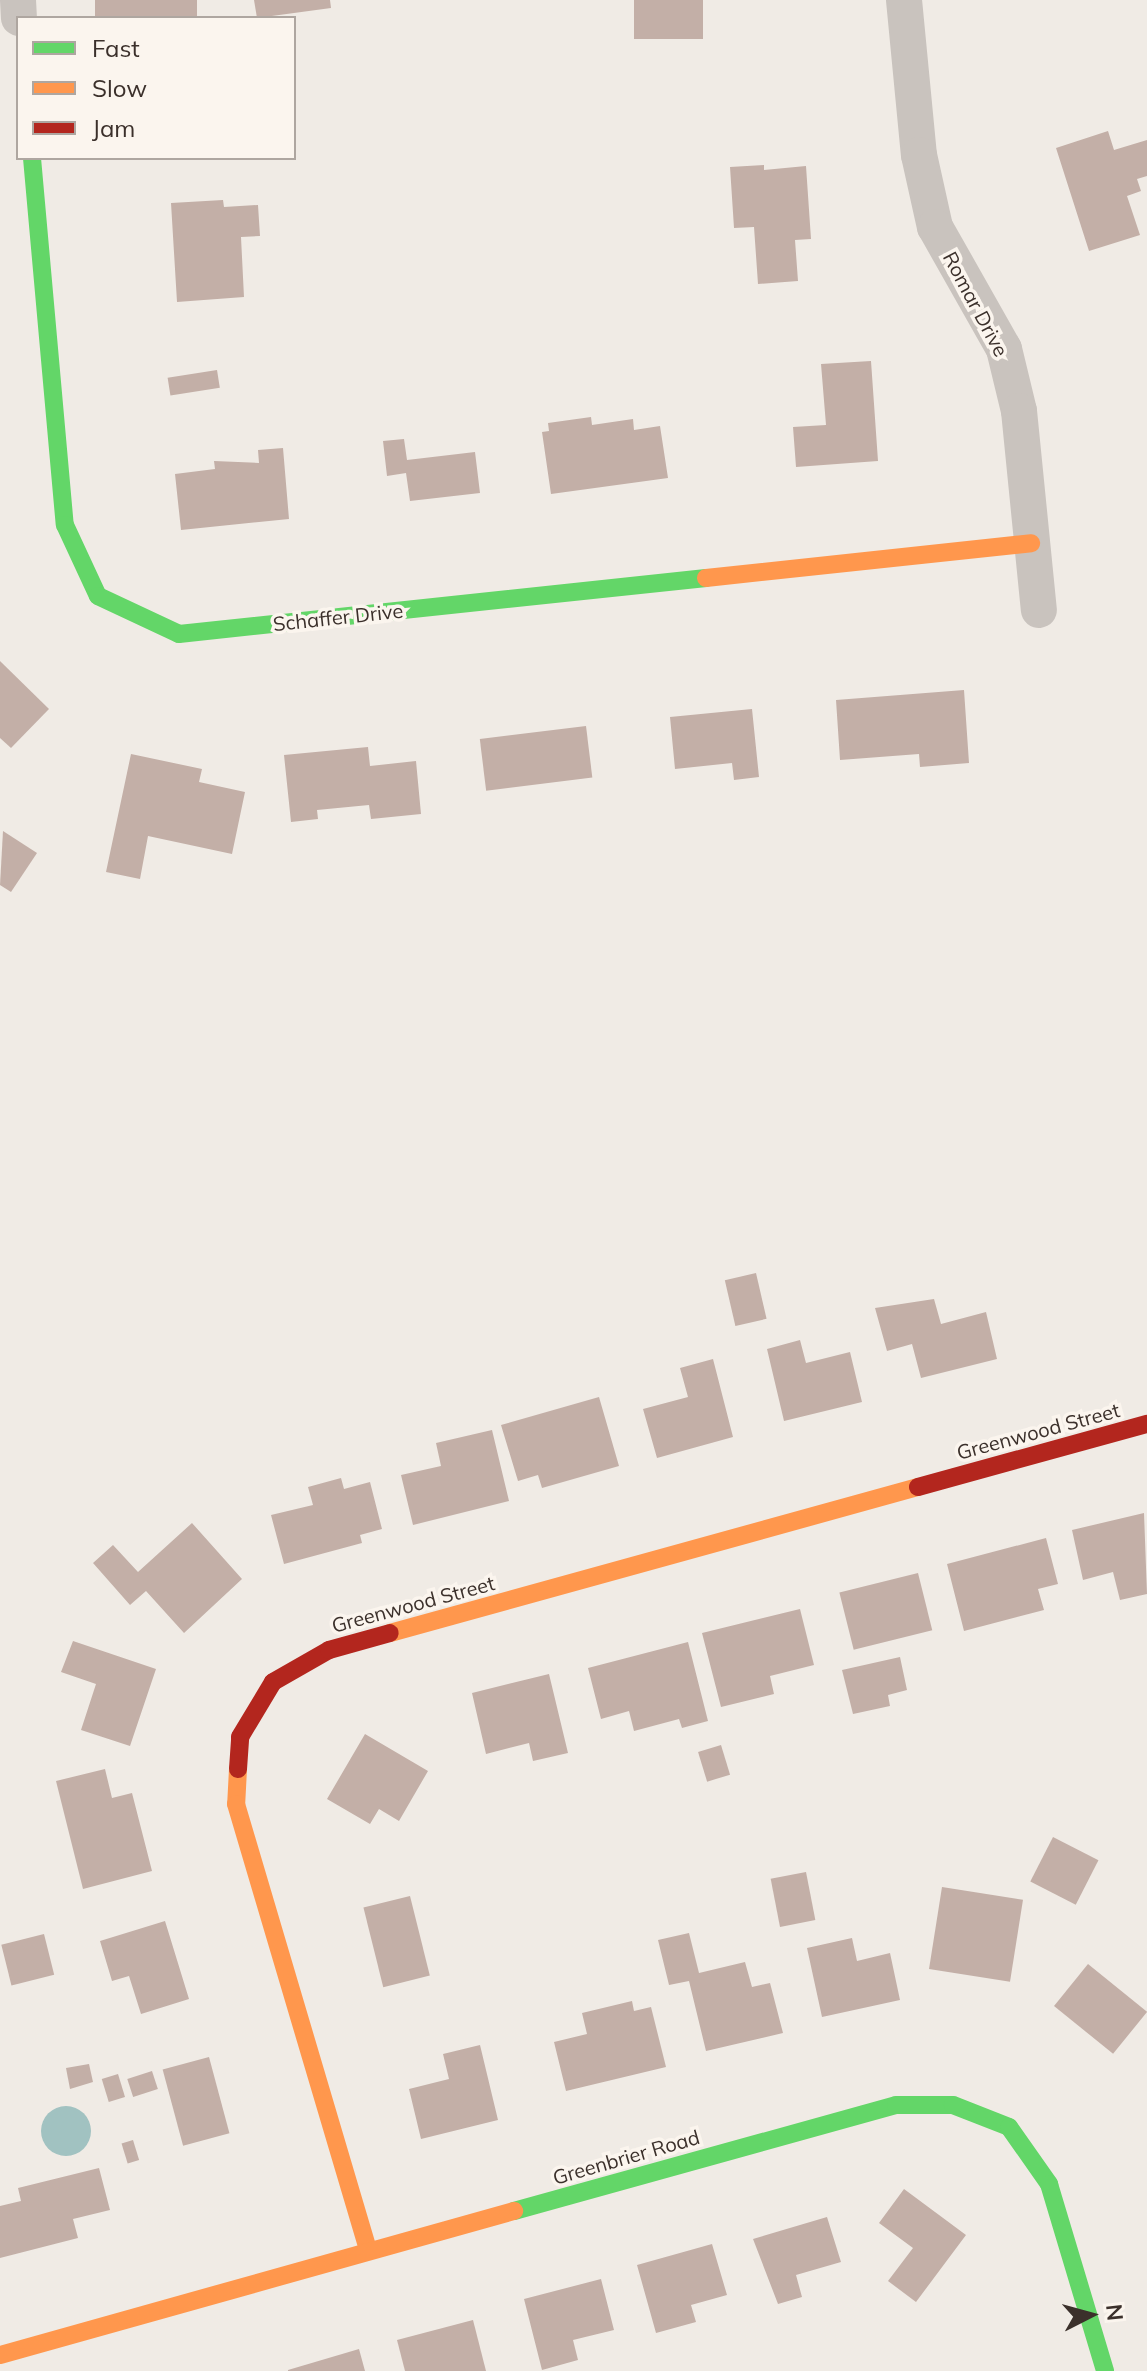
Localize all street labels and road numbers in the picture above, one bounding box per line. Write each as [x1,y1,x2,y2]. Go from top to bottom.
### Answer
street label: Romar Drive [938,247,1014,361]
street label: Schaffer Drive [272,598,404,636]
street label: Greenwood Street [954,1398,1122,1464]
street label: Greenwood Street [329,1571,497,1637]
street label: Greenbrier Road [550,2125,702,2189]

